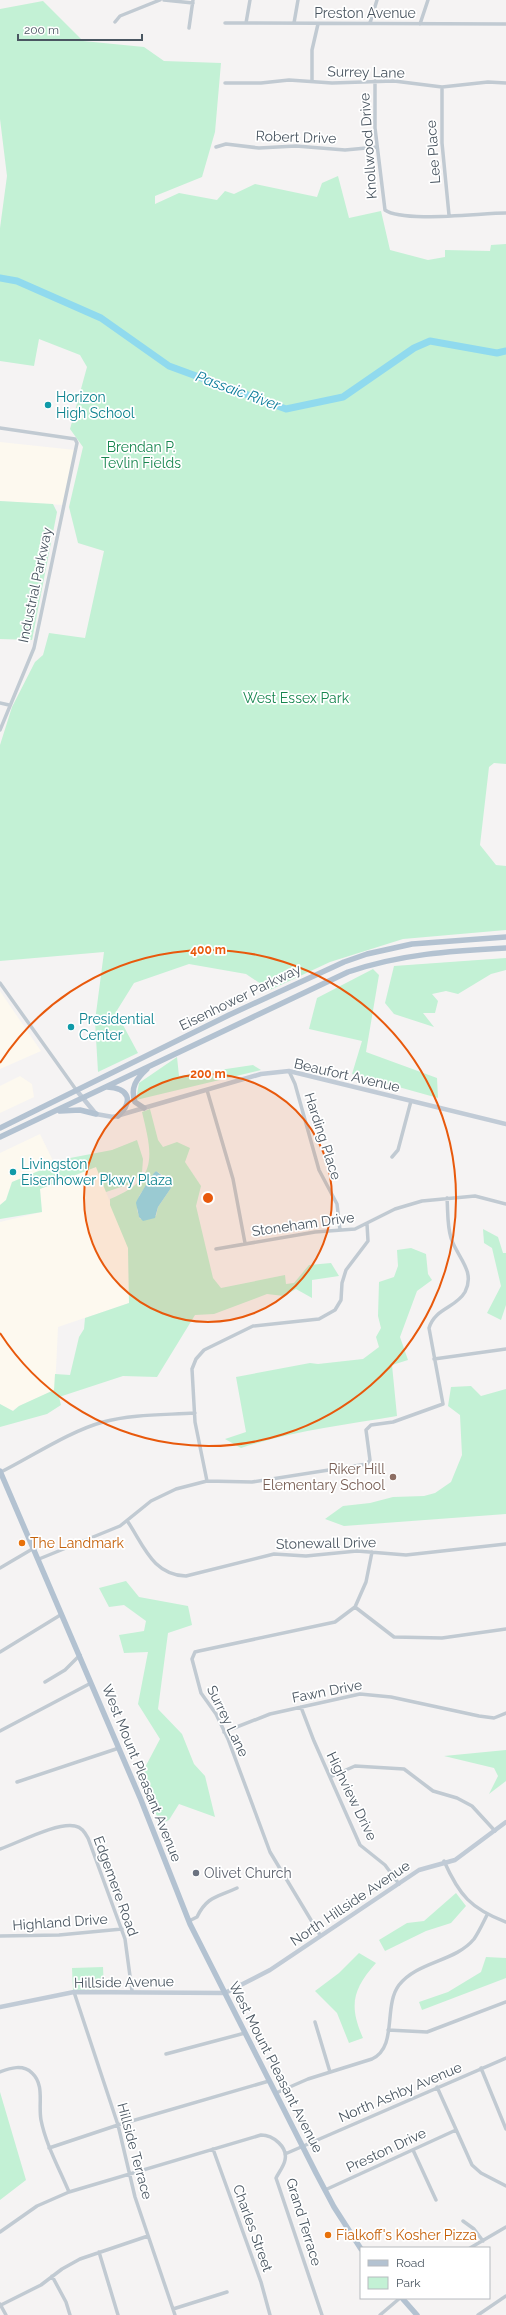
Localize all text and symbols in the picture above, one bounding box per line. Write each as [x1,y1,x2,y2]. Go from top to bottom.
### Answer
street label: Preston Avenue [314,5,416,21]
scale bar [18,16,142,42]
text: 200 m [24,23,59,37]
street label: Surrey Lane [327,63,405,81]
street label: Knollwood Drive [356,92,380,200]
street label: Lee Place [423,120,443,184]
street label: Robert Drive [255,128,337,146]
water label: Passaic River [193,367,284,415]
place label: Horizon High School [56,389,135,421]
marker: Horizon High School [43,400,53,410]
park label: Brendan P. Tevlin Fields [101,439,181,471]
street label: Industrial Parkway [15,525,55,644]
park label: West Essex Park [243,690,350,706]
text: 400 m [190,943,226,957]
street label: Eisenhower Parkway [177,960,304,1033]
place label: Presidential Center [79,1011,155,1043]
marker: Presidential Center [66,1022,76,1032]
street label: Beaufort Avenue [293,1055,401,1095]
text: 200 m [190,1067,226,1081]
street label: Harding Place [301,1090,345,1182]
place label: Livingston Eisenhower Pkwy Plaza [21,1156,172,1188]
marker: Livingston Eisenhower Pkwy Plaza [8,1167,18,1177]
centre of rings [201,1191,215,1205]
street label: Stoneham Drive [251,1209,355,1239]
place label: Riker Hill Elementary School [262,1461,385,1493]
marker: Riker Hill Elementary School [388,1472,398,1482]
street label: Stonewall Drive [276,1534,376,1552]
place label: The Landmark [30,1535,125,1551]
marker: The Landmark [17,1538,27,1548]
street label: Fawn Drive [290,1676,364,1706]
street label: West Mount Pleasant Avenue [99,1682,185,1864]
street label: Surrey Lane [204,1683,252,1759]
street label: Highview Drive [324,1749,380,1843]
street label: Edgemere Road [91,1834,141,1938]
street label: North Hillside Avenue [287,1857,413,1949]
place label: Olivet Church [204,1865,292,1881]
marker: Olivet Church [191,1868,201,1878]
street label: Highland Drive [12,1911,108,1933]
street label: Hillside Avenue [74,1973,174,1991]
street label: West Mount Pleasant Avenue [226,1979,326,2155]
street label: North Ashby Avenue [336,2059,464,2125]
street label: Hillside Terrace [114,2101,156,2201]
street label: Preston Drive [343,2124,429,2176]
street label: Grand Terrace [283,2176,325,2268]
street label: Charles Street [230,2182,276,2274]
place label: Fialkoff's Kosher Pizza [336,2227,477,2243]
marker: Fialkoff's Kosher Pizza [323,2230,333,2240]
legend [360,2247,490,2299]
text: Road [396,2256,425,2270]
text: Park [396,2276,421,2290]

